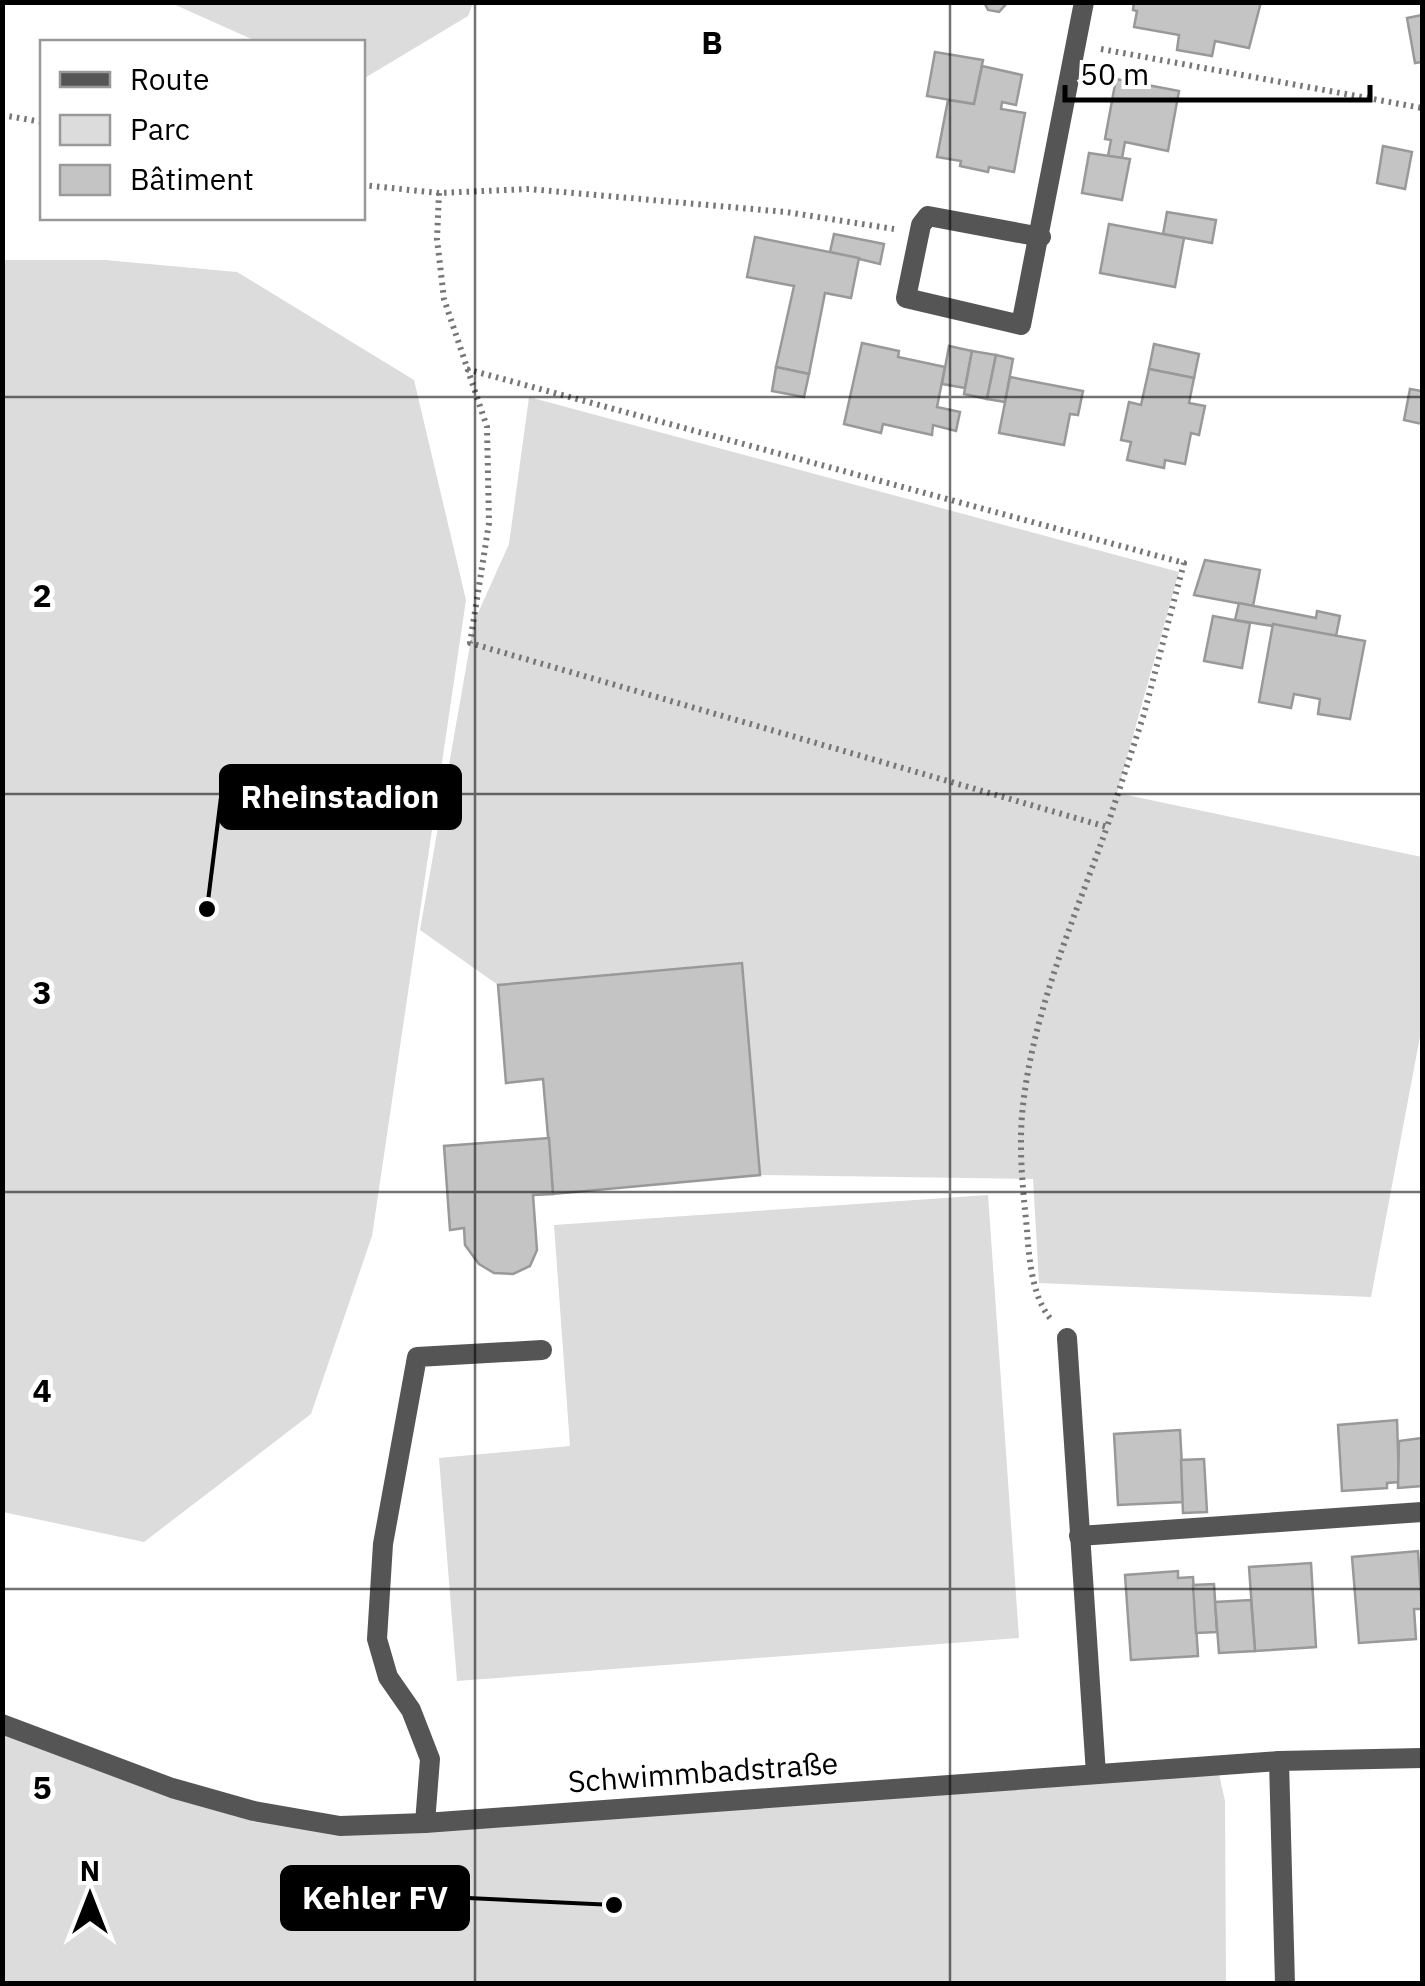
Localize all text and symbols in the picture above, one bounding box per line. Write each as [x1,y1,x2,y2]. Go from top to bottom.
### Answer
text: B [701,21,723,63]
legend [40,40,365,220]
scale bar [1065,40,1370,102]
text: 50 m [1080,54,1149,93]
text: Route [130,59,209,98]
text: Parc [130,109,190,148]
text: Bâtiment [130,159,254,198]
text: 2 [32,574,52,616]
callout: Rheinstadion [221,766,460,828]
text: Rheinstadion [241,775,439,817]
text: 3 [32,971,52,1013]
text: 4 [32,1369,52,1411]
street label: Schwimmbadstraße [567,1743,839,1800]
text: 5 [32,1766,52,1808]
north arrow [40,1846,140,1946]
text: N [80,1852,100,1889]
callout: Kehler FV [282,1867,468,1929]
text: Kehler FV [302,1876,448,1918]

